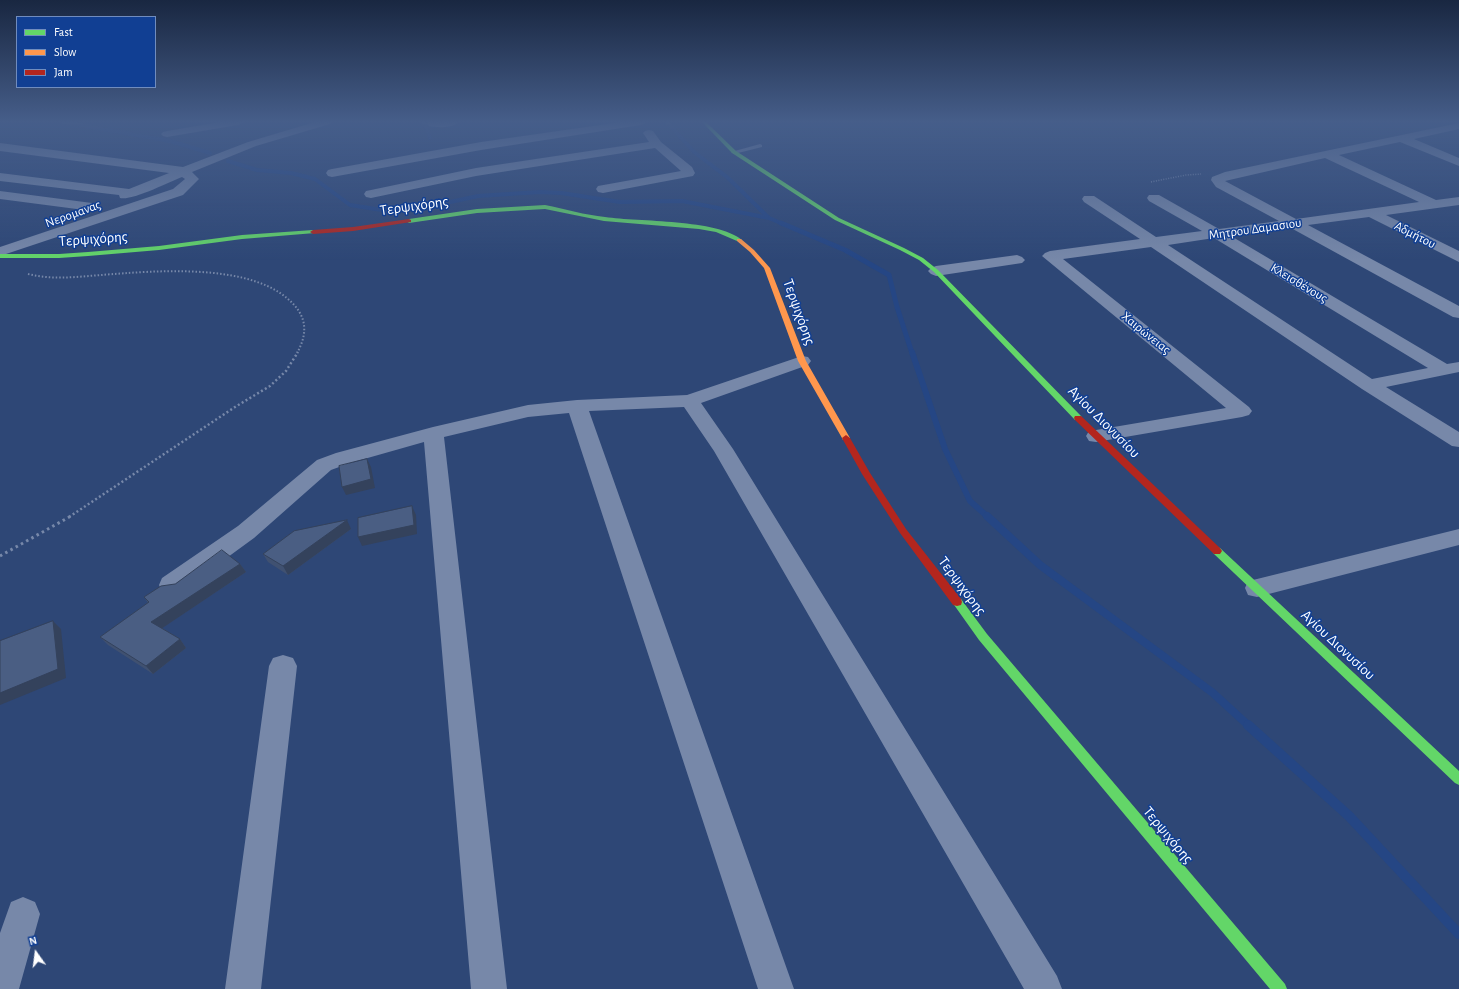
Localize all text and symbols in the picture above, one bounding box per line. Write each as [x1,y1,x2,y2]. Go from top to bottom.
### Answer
legend [16,16,156,88]
text: Fast [54,26,73,38]
text: Slow [54,46,76,58]
text: Jam [54,66,73,78]
street label: Τερψιχόρης [379,192,449,220]
street label: Νερομανας [43,197,103,231]
street label: Μητρου Δαμασιου [1208,215,1302,243]
street label: Αδμήτου [1392,218,1438,252]
street label: Τερψιχόρης [58,228,128,250]
street label: Κλεισθένους [1268,260,1330,306]
street label: Τερψιχόρης [779,277,819,347]
street label: Χαιρώνειας [1118,308,1174,358]
street label: Αγίου Διονυσίου [1064,382,1144,462]
street label: Τερψιχόρης [934,553,990,619]
street label: Αγίου Διονυσίου [1297,606,1379,684]
street label: Τερψιχόρης [1139,803,1197,867]
north arrow [16,933,56,973]
text: N [28,935,38,947]

